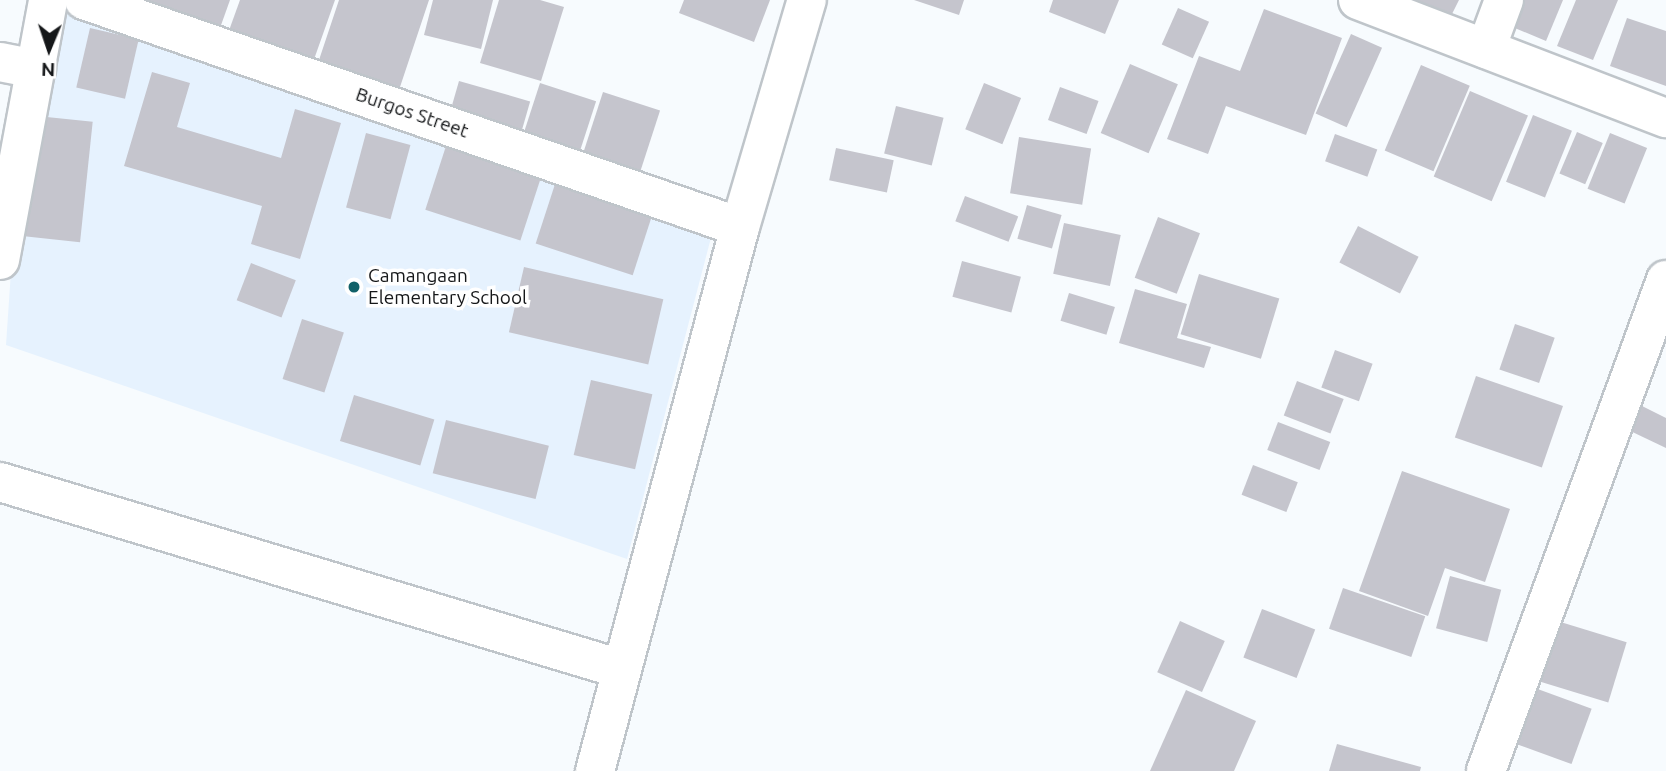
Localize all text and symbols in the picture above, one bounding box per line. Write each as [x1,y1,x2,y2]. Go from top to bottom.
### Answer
north arrow [14,14,84,84]
text: N [41,59,56,81]
street label: Burgos Street [353,83,471,143]
place label: Camangaan Elementary School [368,265,527,309]
marker: Camangaan Elementary School [346,279,362,295]

